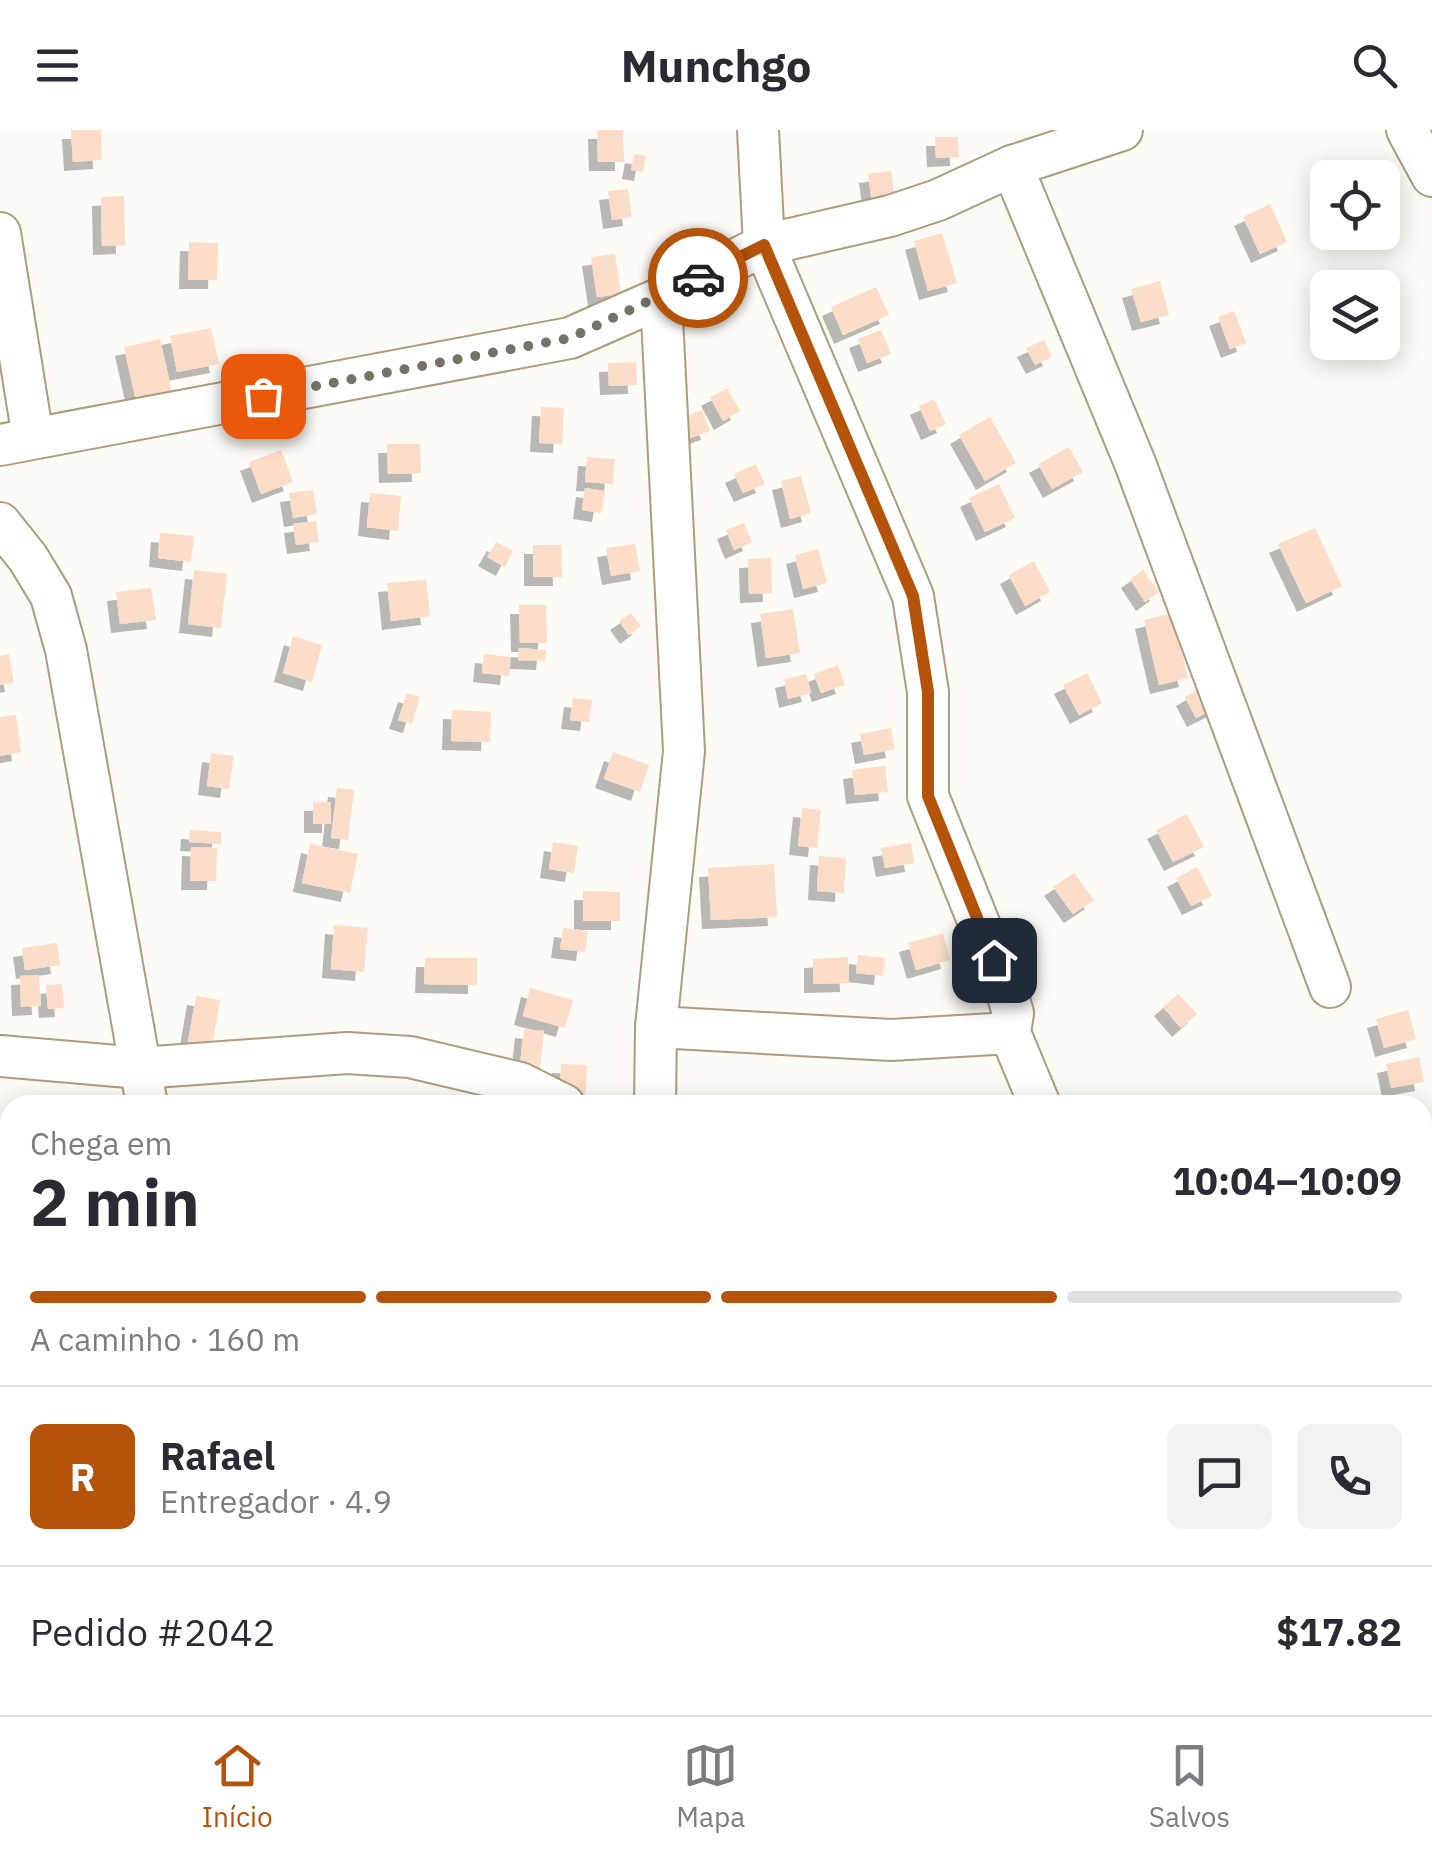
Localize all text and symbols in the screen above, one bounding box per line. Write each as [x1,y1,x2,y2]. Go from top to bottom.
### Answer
text: Munchgo [621,36,811,94]
icon: menu [30,38,85,93]
icon: search [1347,38,1402,93]
map controls [1310,160,1400,360]
button: locate [1310,160,1400,250]
courier [648,228,748,328]
icon: car [671,251,726,306]
button: layers [1310,270,1400,360]
pin [221,354,306,439]
icon: bag [236,369,291,424]
pin [952,918,1037,1003]
icon: home [967,933,1022,988]
text: Chega em [30,1122,173,1164]
text: 10:04–10:09 [1172,1156,1402,1205]
text: 2 min [30,1159,200,1244]
text: A caminho · 160 m [30,1318,300,1360]
button: chat [1167,1424,1272,1529]
button: phone [1297,1424,1402,1529]
text: Rafael [160,1431,275,1480]
text: R [70,1452,95,1501]
text: Entregador · 4.9 [160,1480,392,1522]
text: Pedido #2042 [30,1607,275,1656]
text: $17.82 [1276,1607,1402,1656]
tab: Início [202,1738,273,1835]
tab: Mapa [676,1738,745,1835]
tab: Salvos [1149,1738,1230,1835]

